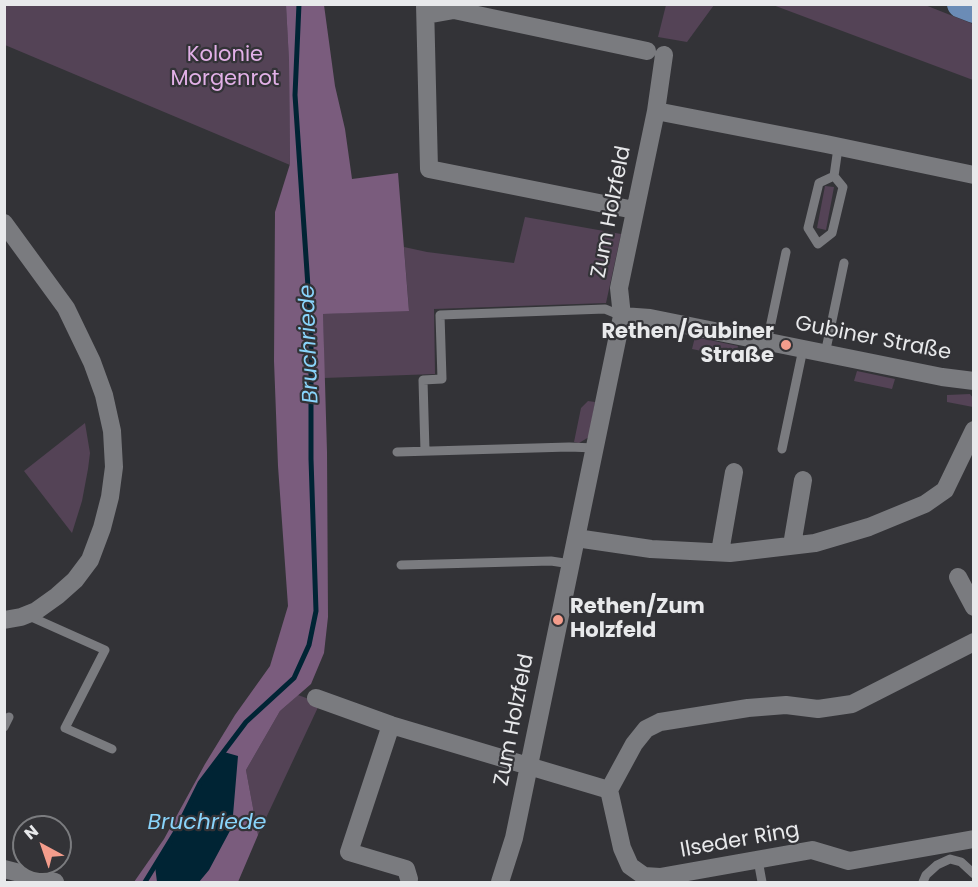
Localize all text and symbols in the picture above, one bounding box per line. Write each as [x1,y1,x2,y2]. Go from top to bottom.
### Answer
park label: Kolonie Morgenrot [171,43,279,93]
street label: Zum Holzfeld [587,144,637,280]
water label: Bruchriede [295,284,325,404]
street label: Gubiner Straße [793,312,953,366]
place label: Rethen/Gubiner Straße [601,320,774,370]
marker: Rethen/Gubiner Straße [779,338,793,352]
place label: Rethen/Zum Holzfeld [570,595,705,645]
marker: Rethen/Zum Holzfeld [551,613,565,627]
street label: Zum Holzfeld [490,652,540,788]
water label: Bruchriede [148,810,266,836]
north arrow [12,815,72,875]
street label: Ilseder Ring [678,818,802,864]
text: N [19,820,43,845]

